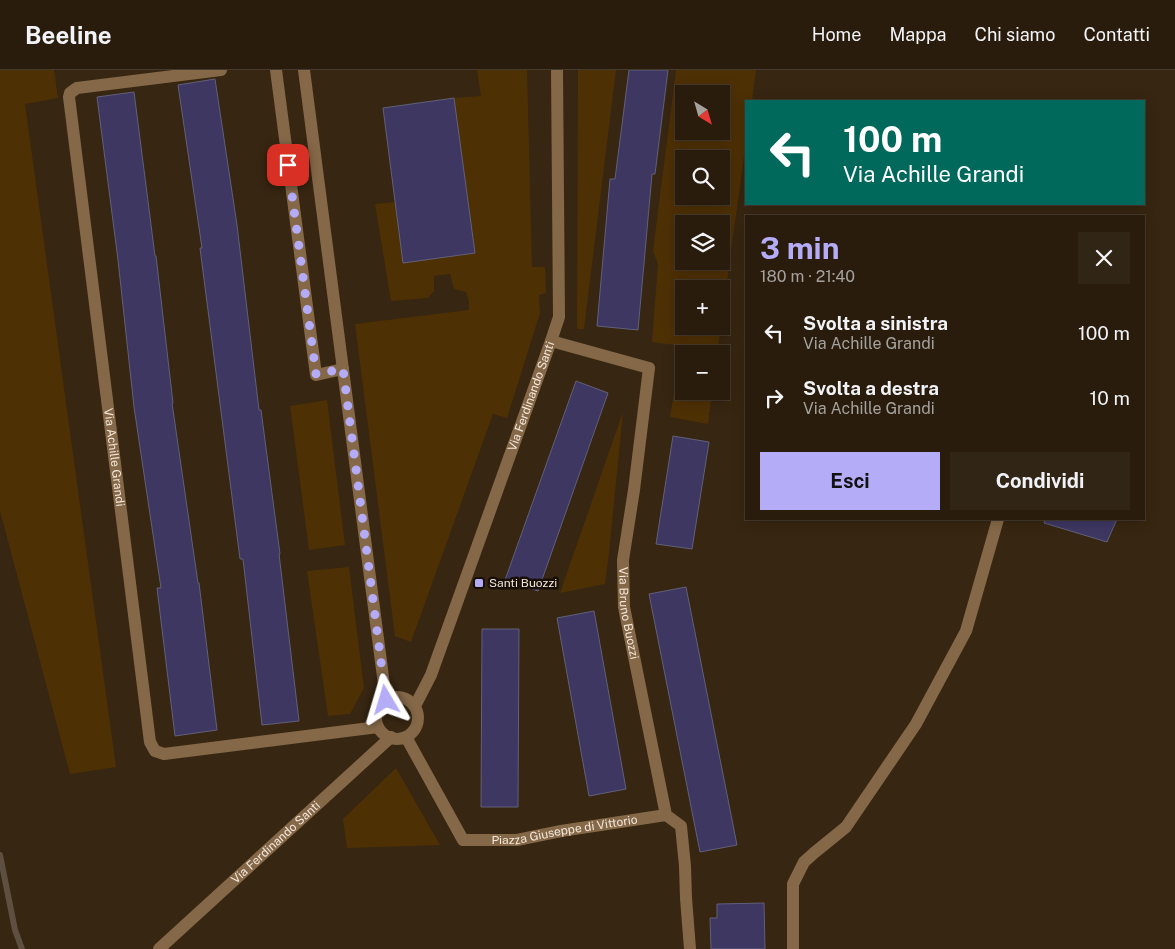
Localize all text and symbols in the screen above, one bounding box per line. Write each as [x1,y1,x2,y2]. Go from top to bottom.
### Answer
text: Beeline [25,21,112,49]
text: Home [812,24,861,45]
text: Mappa [889,24,947,45]
text: Chi siamo [975,24,1055,45]
text: Contatti [1083,24,1150,45]
north arrow [675,85,730,140]
map controls [675,85,730,400]
text: 100 m [843,119,942,160]
icon: left [760,120,825,185]
pin [267,144,309,186]
button: search [675,150,730,205]
icon: arrive [274,151,302,179]
text: Via Achille Grandi [843,161,1024,187]
button: layers [675,215,730,270]
text: 3 min [760,230,839,266]
button: close [1078,232,1130,284]
text: 180 m · 21:40 [760,267,855,286]
button: + [675,280,730,335]
text: Svolta a sinistra [803,312,948,334]
icon: left [760,319,788,347]
text: 100 m [1078,322,1130,344]
text: Via Achille Grandi [803,334,935,353]
street label: Via Ferdinando Santi [505,340,557,453]
button: − [675,345,730,400]
text: Svolta a destra [803,377,939,399]
icon: right [760,384,788,412]
text: 10 m [1090,387,1130,409]
text: Via Achille Grandi [803,399,935,418]
street label: Via Achille Grandi [101,407,127,507]
button: Esci [760,452,940,510]
button: Condividi [950,452,1130,510]
street label: Via Bruno Buozzi [616,567,641,661]
place label: Santi Buozzi [489,576,557,590]
marker: Santi Buozzi [473,577,485,589]
position arrow [359,673,411,725]
street label: Via Ferdinando Santi [228,798,323,887]
street label: Piazza Giuseppe di Vittorio [491,812,639,847]

